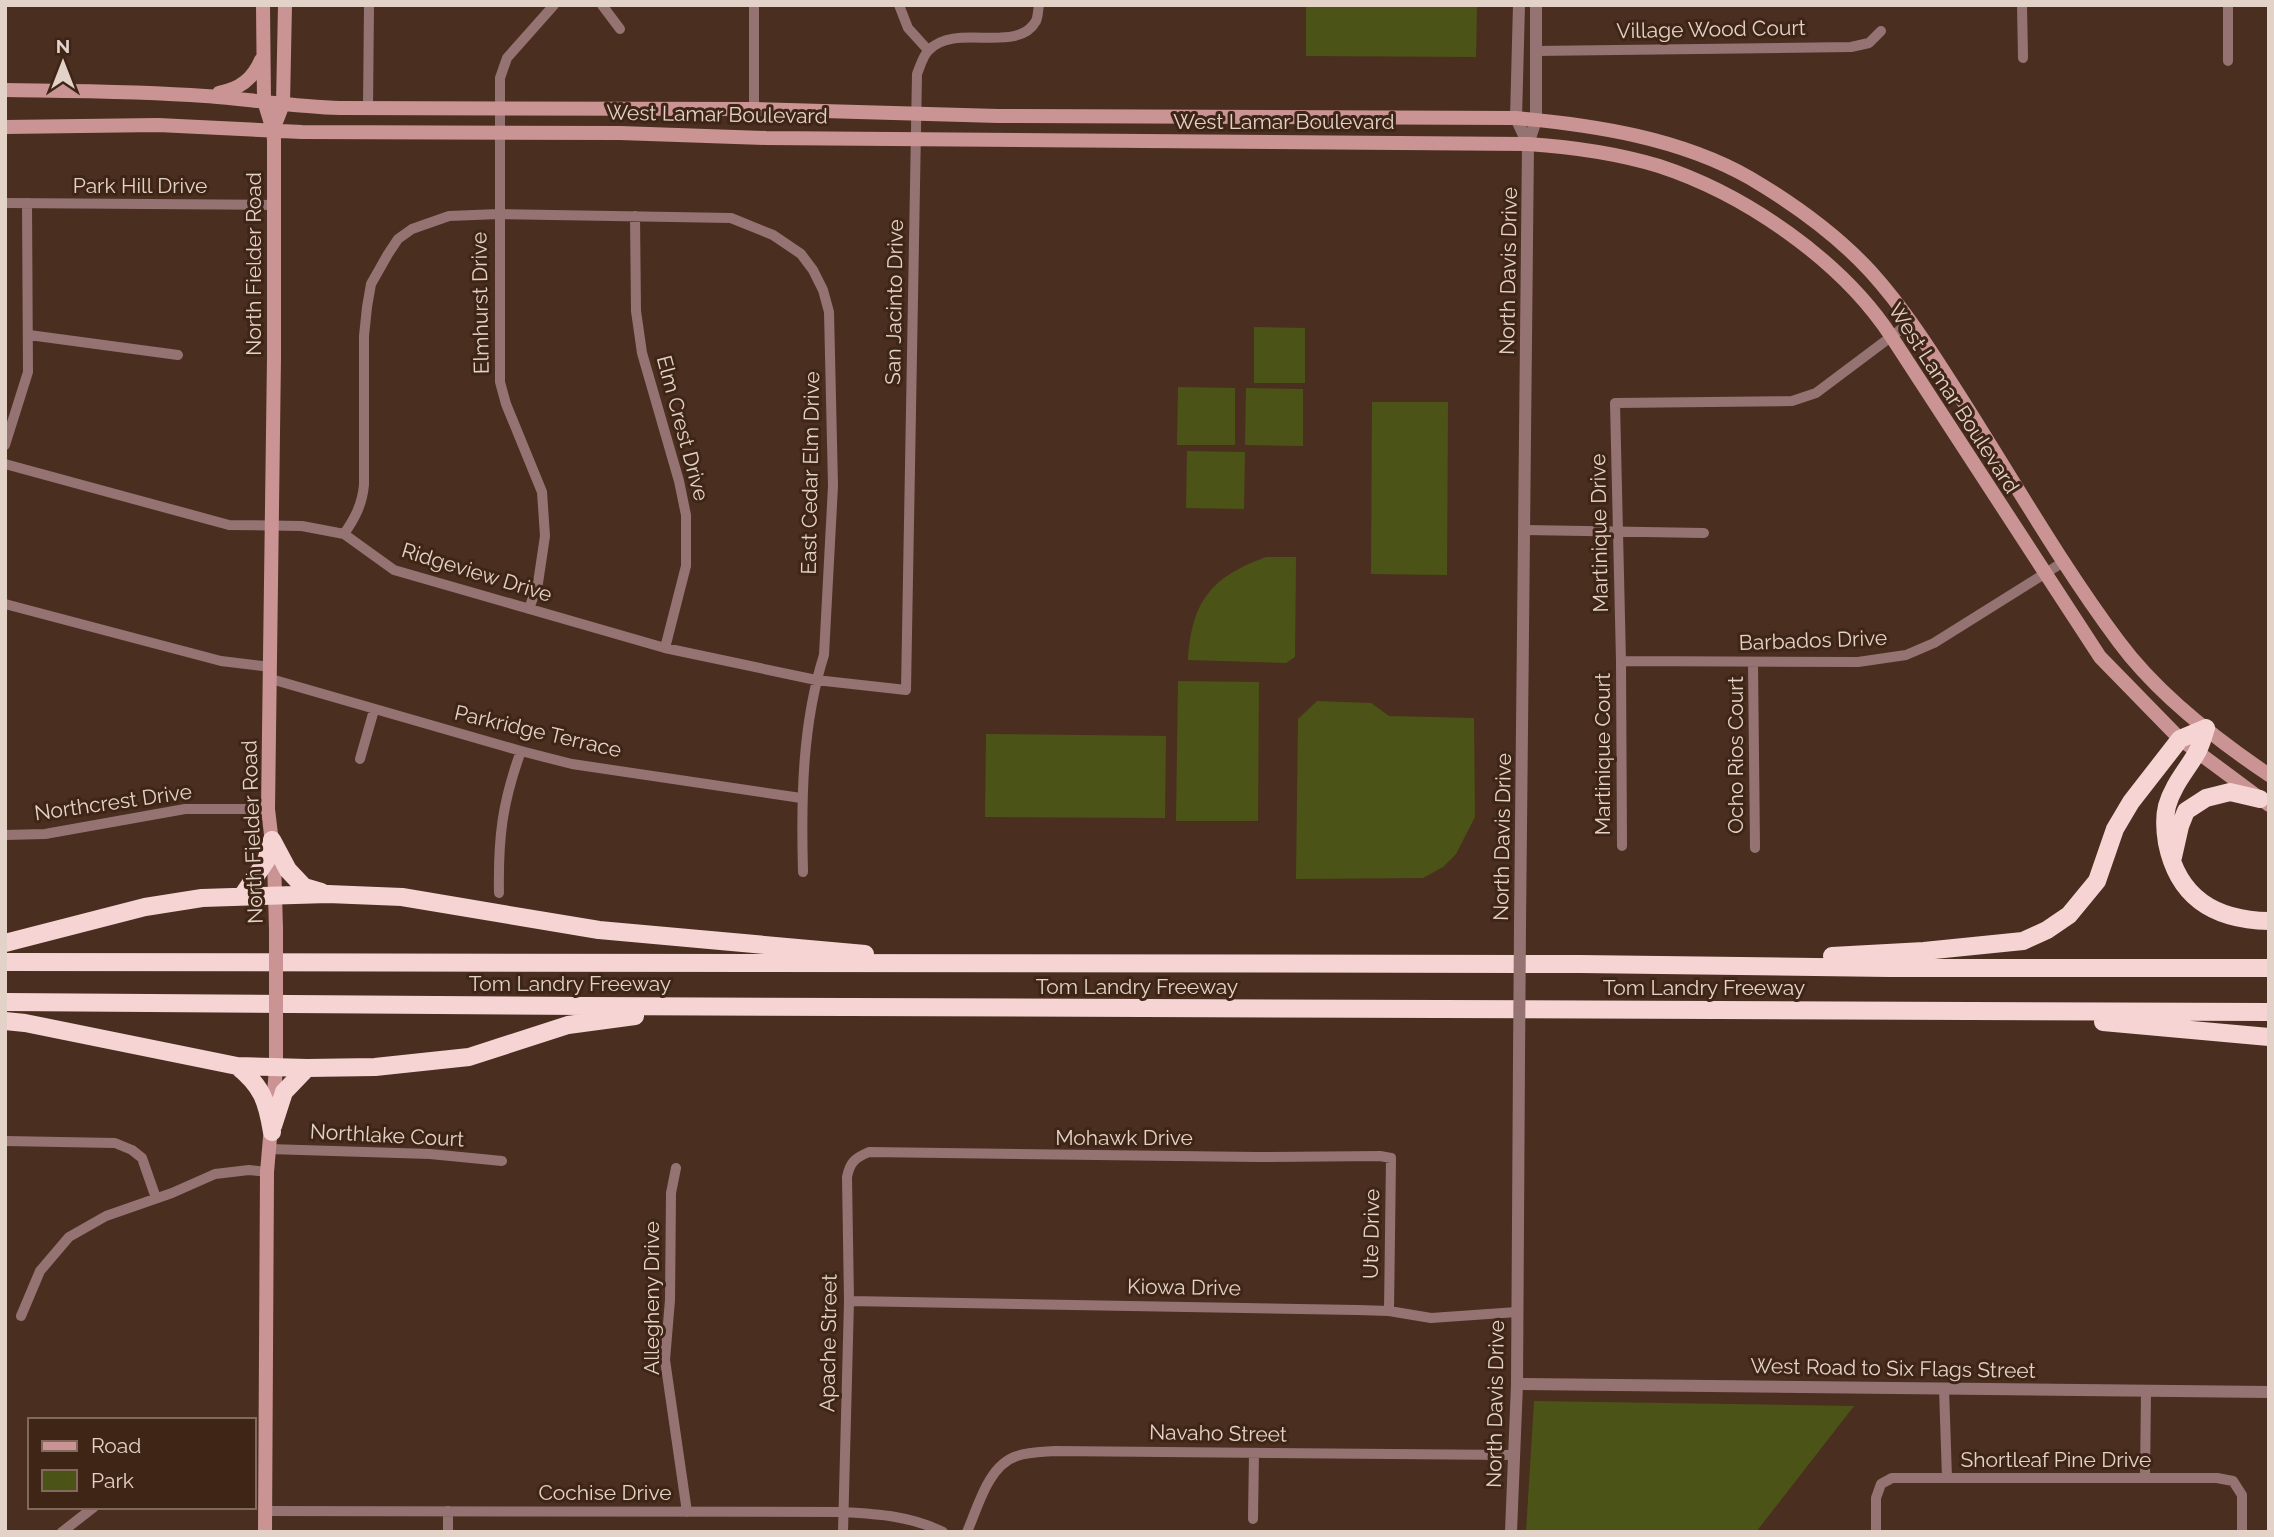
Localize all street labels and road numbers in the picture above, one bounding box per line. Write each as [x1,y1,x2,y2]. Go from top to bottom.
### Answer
street label: Village Wood Court [1616,15,1806,43]
street label: West Lamar Boulevard [606,100,828,128]
street label: West Lamar Boulevard [1173,109,1395,134]
street label: North Fielder Road [241,172,266,356]
street label: Park Hill Drive [73,173,207,198]
street label: North Davis Drive [1494,187,1522,355]
street label: San Jacinto Drive [880,219,908,385]
street label: Elmhurst Drive [466,232,494,374]
street label: West Lamar Boulevard [1883,298,2025,498]
street label: Elm Crest Drive [652,353,714,503]
street label: East Cedar Elm Drive [796,371,824,575]
street label: Martinique Drive [1585,453,1613,613]
street label: Ridgeview Drive [399,537,555,607]
street label: Barbados Drive [1738,625,1888,655]
street label: Martinique Court [1590,673,1615,835]
street label: Ocho Rios Court [1723,676,1748,834]
street label: Parkridge Terrace [452,700,624,762]
street label: North Fielder Road [236,740,268,924]
street label: North Davis Drive [1488,753,1516,921]
street label: Northcrest Drive [33,779,193,825]
street label: Tom Landry Freeway [469,971,671,996]
street label: Tom Landry Freeway [1036,974,1238,999]
street label: Tom Landry Freeway [1603,975,1805,1000]
street label: Northlake Court [309,1118,465,1152]
street label: Mohawk Drive [1055,1125,1193,1150]
street label: Ute Drive [1358,1189,1384,1279]
street label: Allegheny Drive [639,1221,664,1375]
street label: Apache Street [814,1274,842,1412]
street label: Kiowa Drive [1127,1274,1241,1300]
street label: North Davis Drive [1481,1320,1509,1488]
street label: West Road to Six Flags Street [1750,1353,2036,1383]
street label: Navaho Street [1149,1419,1287,1447]
street label: Shortleaf Pine Drive [1961,1447,2151,1472]
street label: Cochise Drive [538,1480,672,1505]

